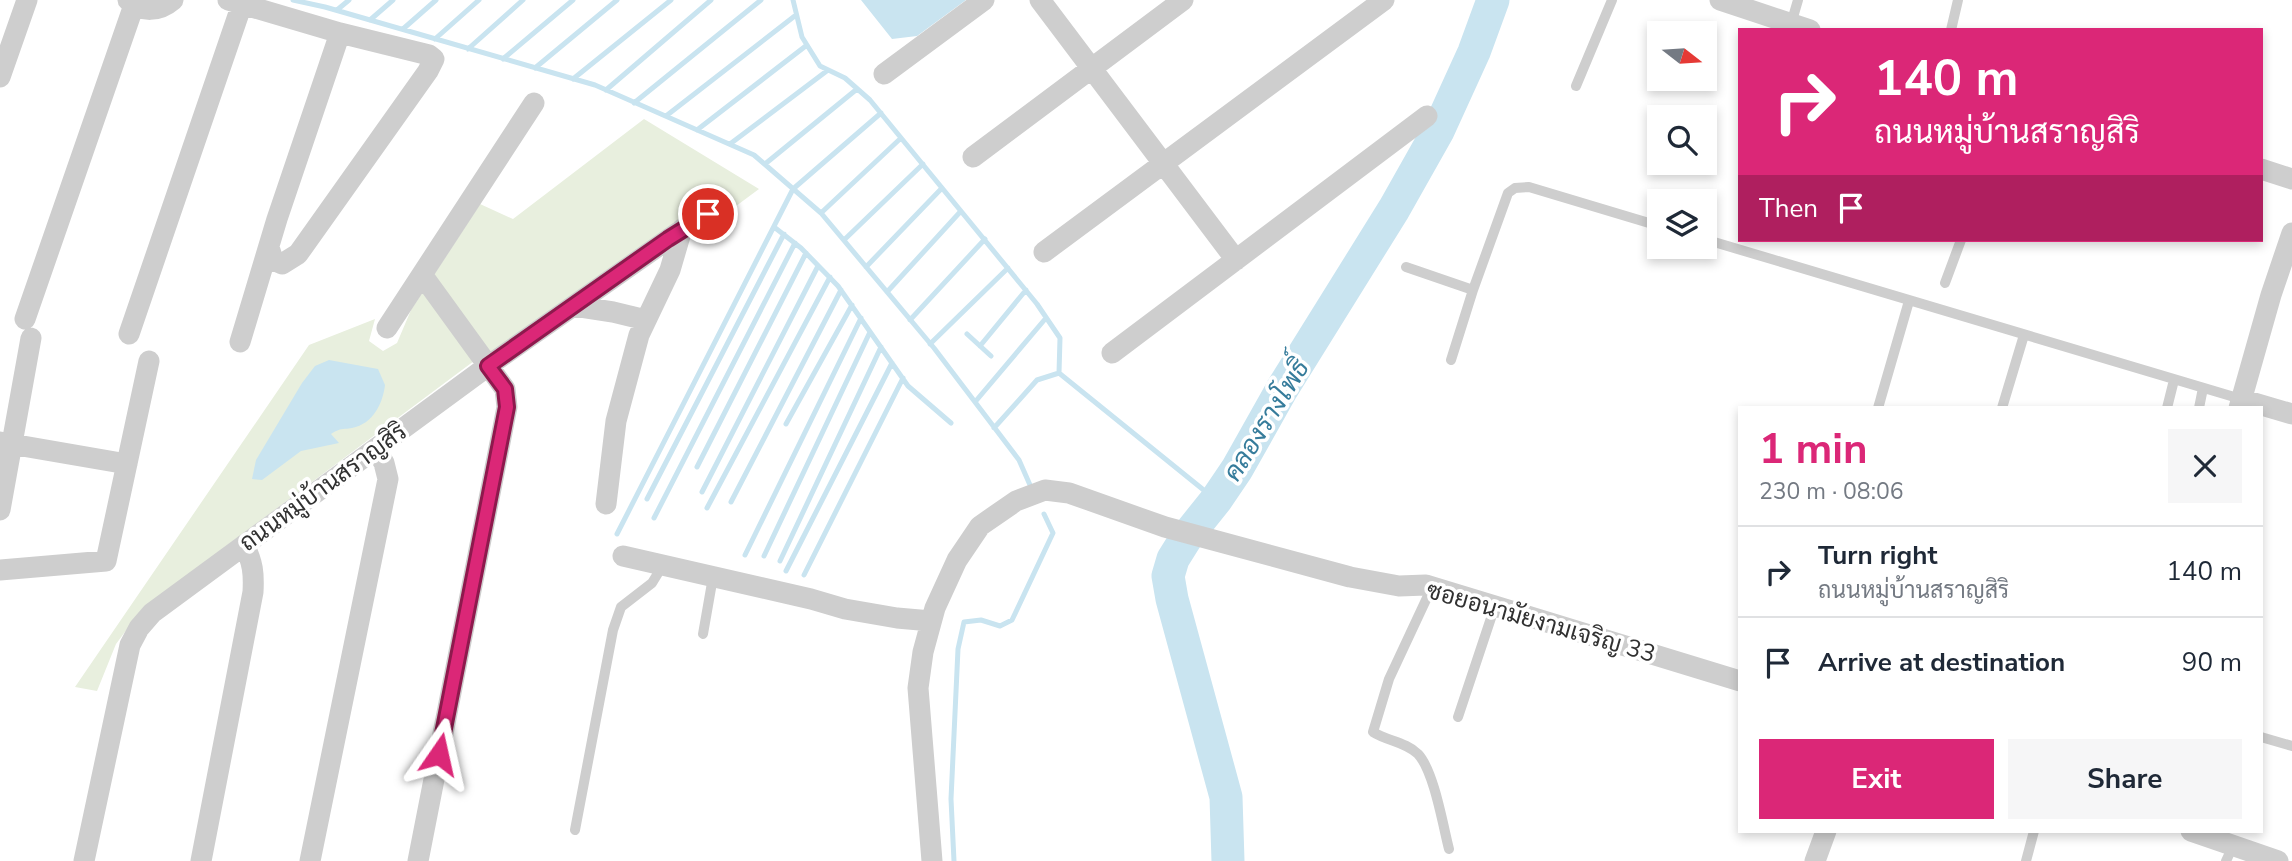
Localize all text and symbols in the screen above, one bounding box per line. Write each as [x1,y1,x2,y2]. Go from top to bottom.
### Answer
north arrow [1647,21,1717,91]
map controls [1647,21,1717,259]
text: 140 m [1874,45,2018,112]
icon: right [1759,56,1850,147]
button: search [1647,105,1717,175]
text: ถนนหมู่บ้านสราญสิริ [1874,111,2140,154]
pin [678,184,738,244]
button: layers [1647,189,1717,259]
icon: arrive [1832,189,1870,227]
text: Then [1759,191,1818,226]
icon: arrive [689,195,727,233]
water label: คลองรางโพธิ์ [1210,346,1320,488]
street label: ถนนหมู่บ้านสราญสิริ [233,415,414,559]
text: 1 min [1759,421,1868,478]
button: close [2168,429,2242,503]
text: 230 m · 08:06 [1759,476,1904,507]
text: Turn right [1818,538,1937,573]
icon: right [1759,553,1797,591]
text: 140 m [2166,554,2242,589]
street label: ซอยอนามัยงามเจริญ 33 [1423,574,1659,670]
text: ถนนหมู่บ้านสราญสิริ [1818,575,2009,606]
icon: arrive [1759,644,1797,682]
text: Arrive at destination [1818,645,2065,680]
text: 90 m [2182,645,2242,680]
position arrow [402,717,476,791]
button: Exit [1759,739,1994,819]
button: Share [2008,739,2242,819]

